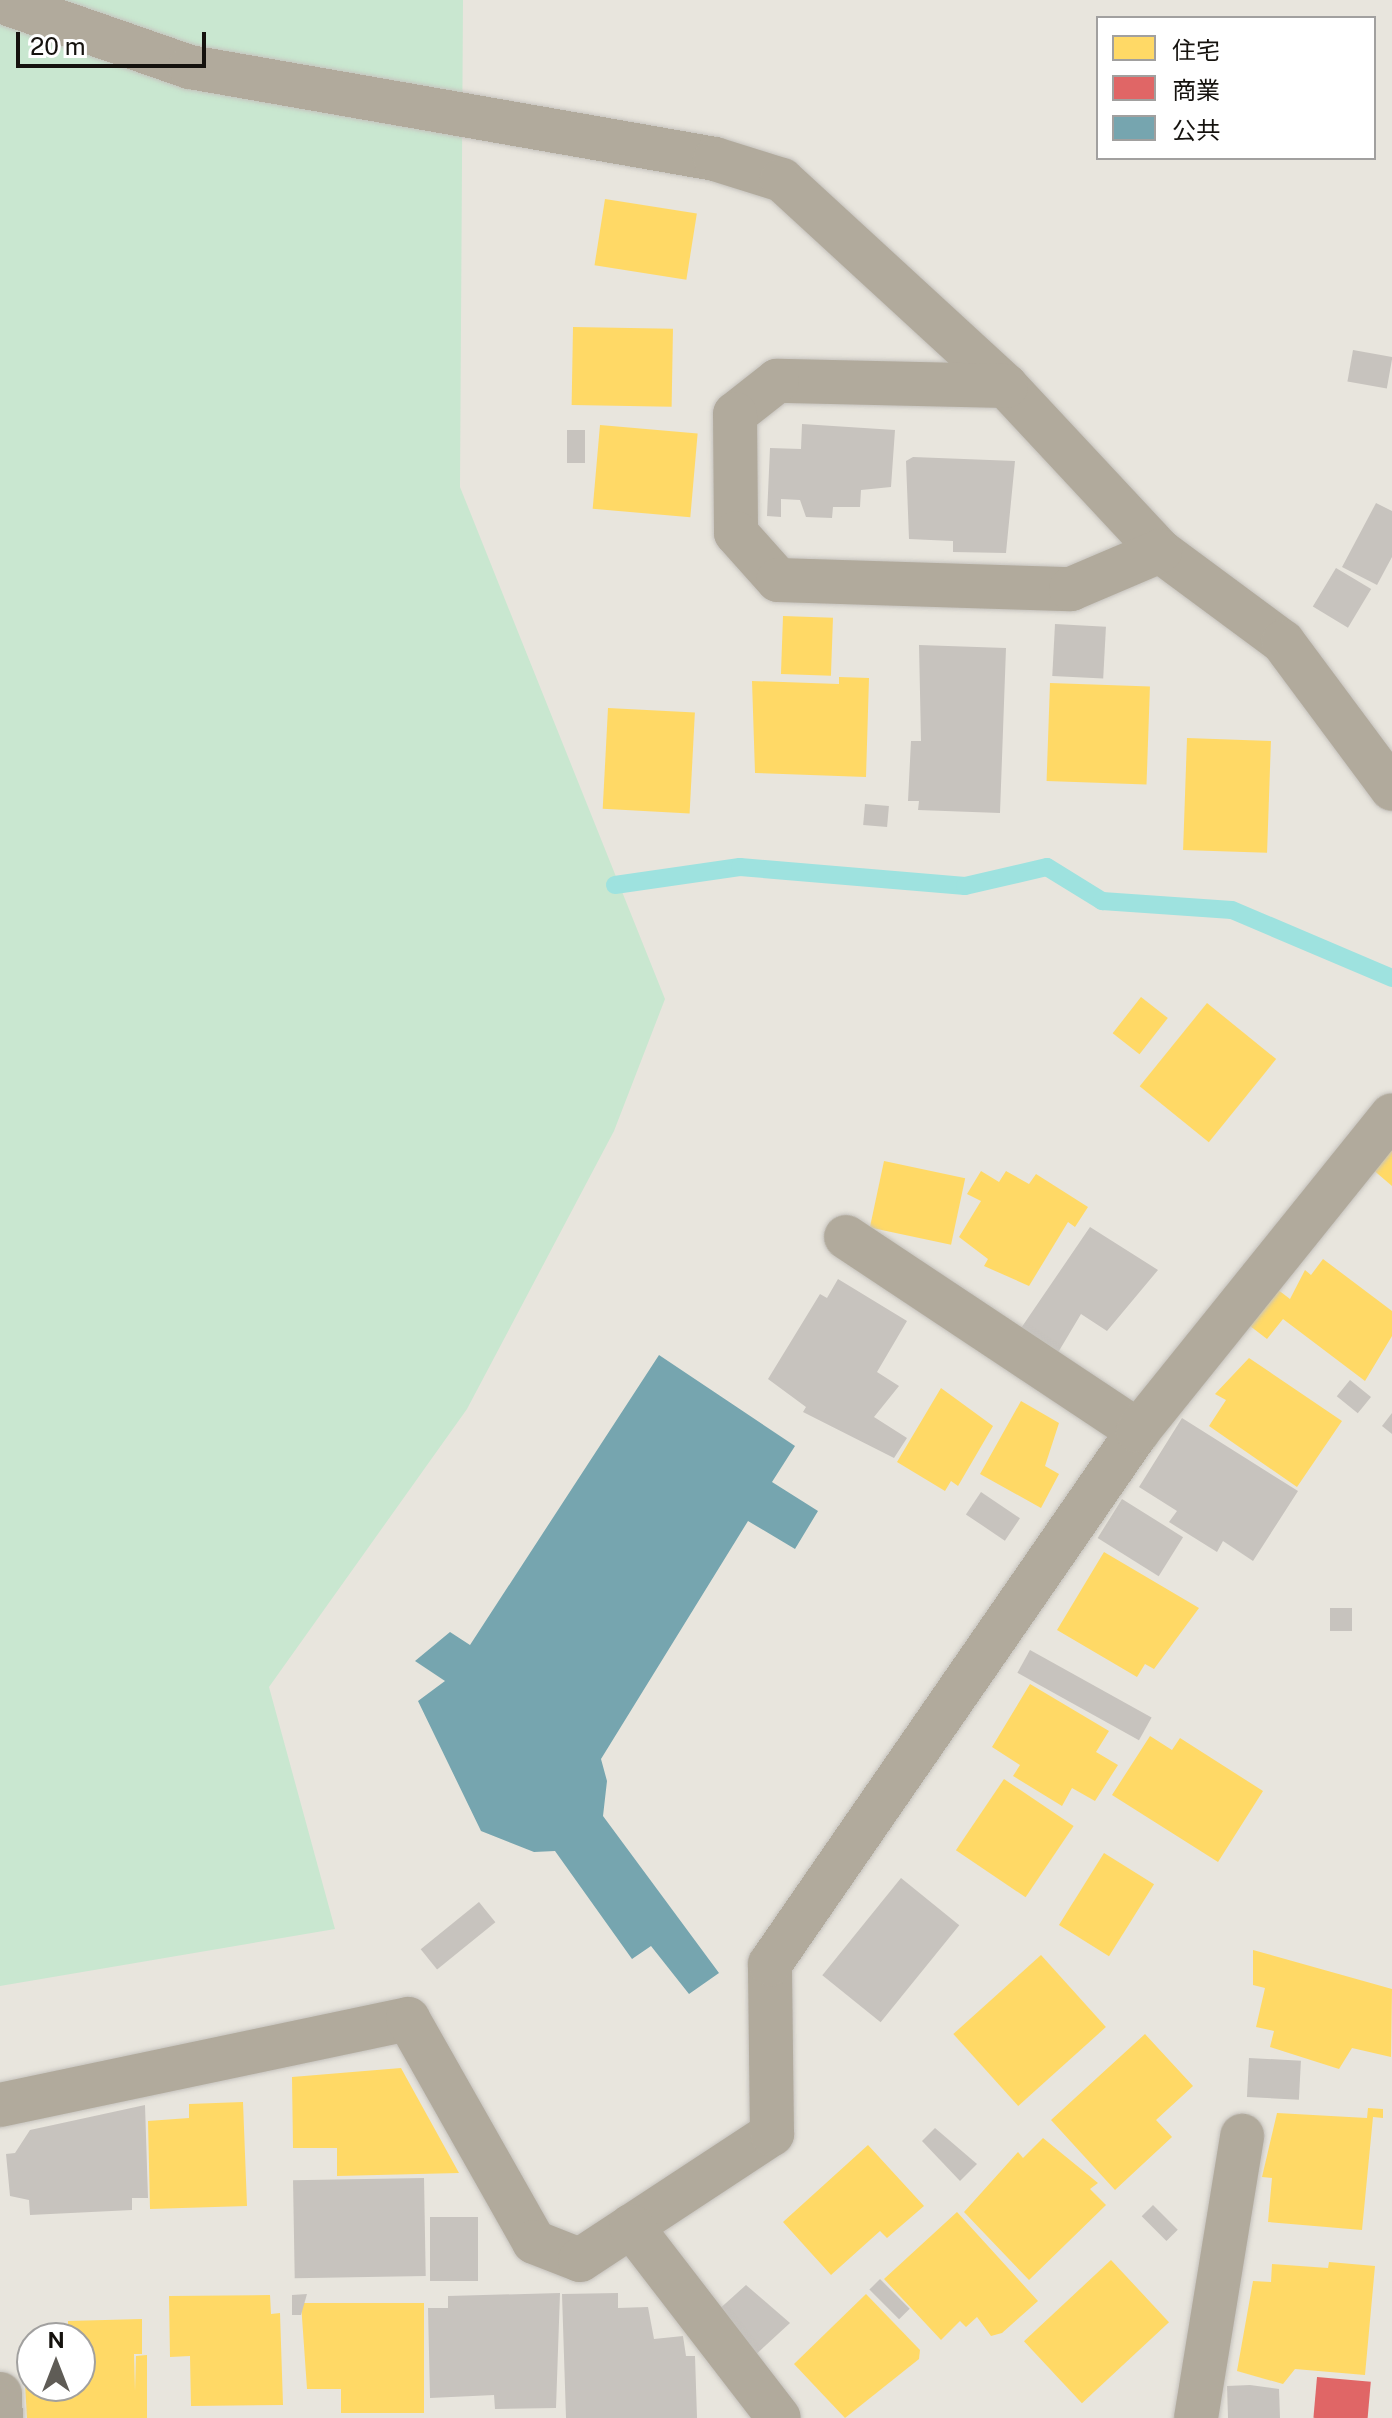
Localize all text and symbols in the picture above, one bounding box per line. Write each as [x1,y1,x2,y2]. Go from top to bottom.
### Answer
scale bar [20,16,210,66]
legend [1096,16,1376,160]
text: 20 m [30,32,86,60]
text: 住宅 [1172,36,1220,64]
text: 商業 [1172,76,1220,104]
text: 公共 [1172,116,1220,144]
north arrow [16,2322,96,2402]
text: N [47,2327,65,2353]

